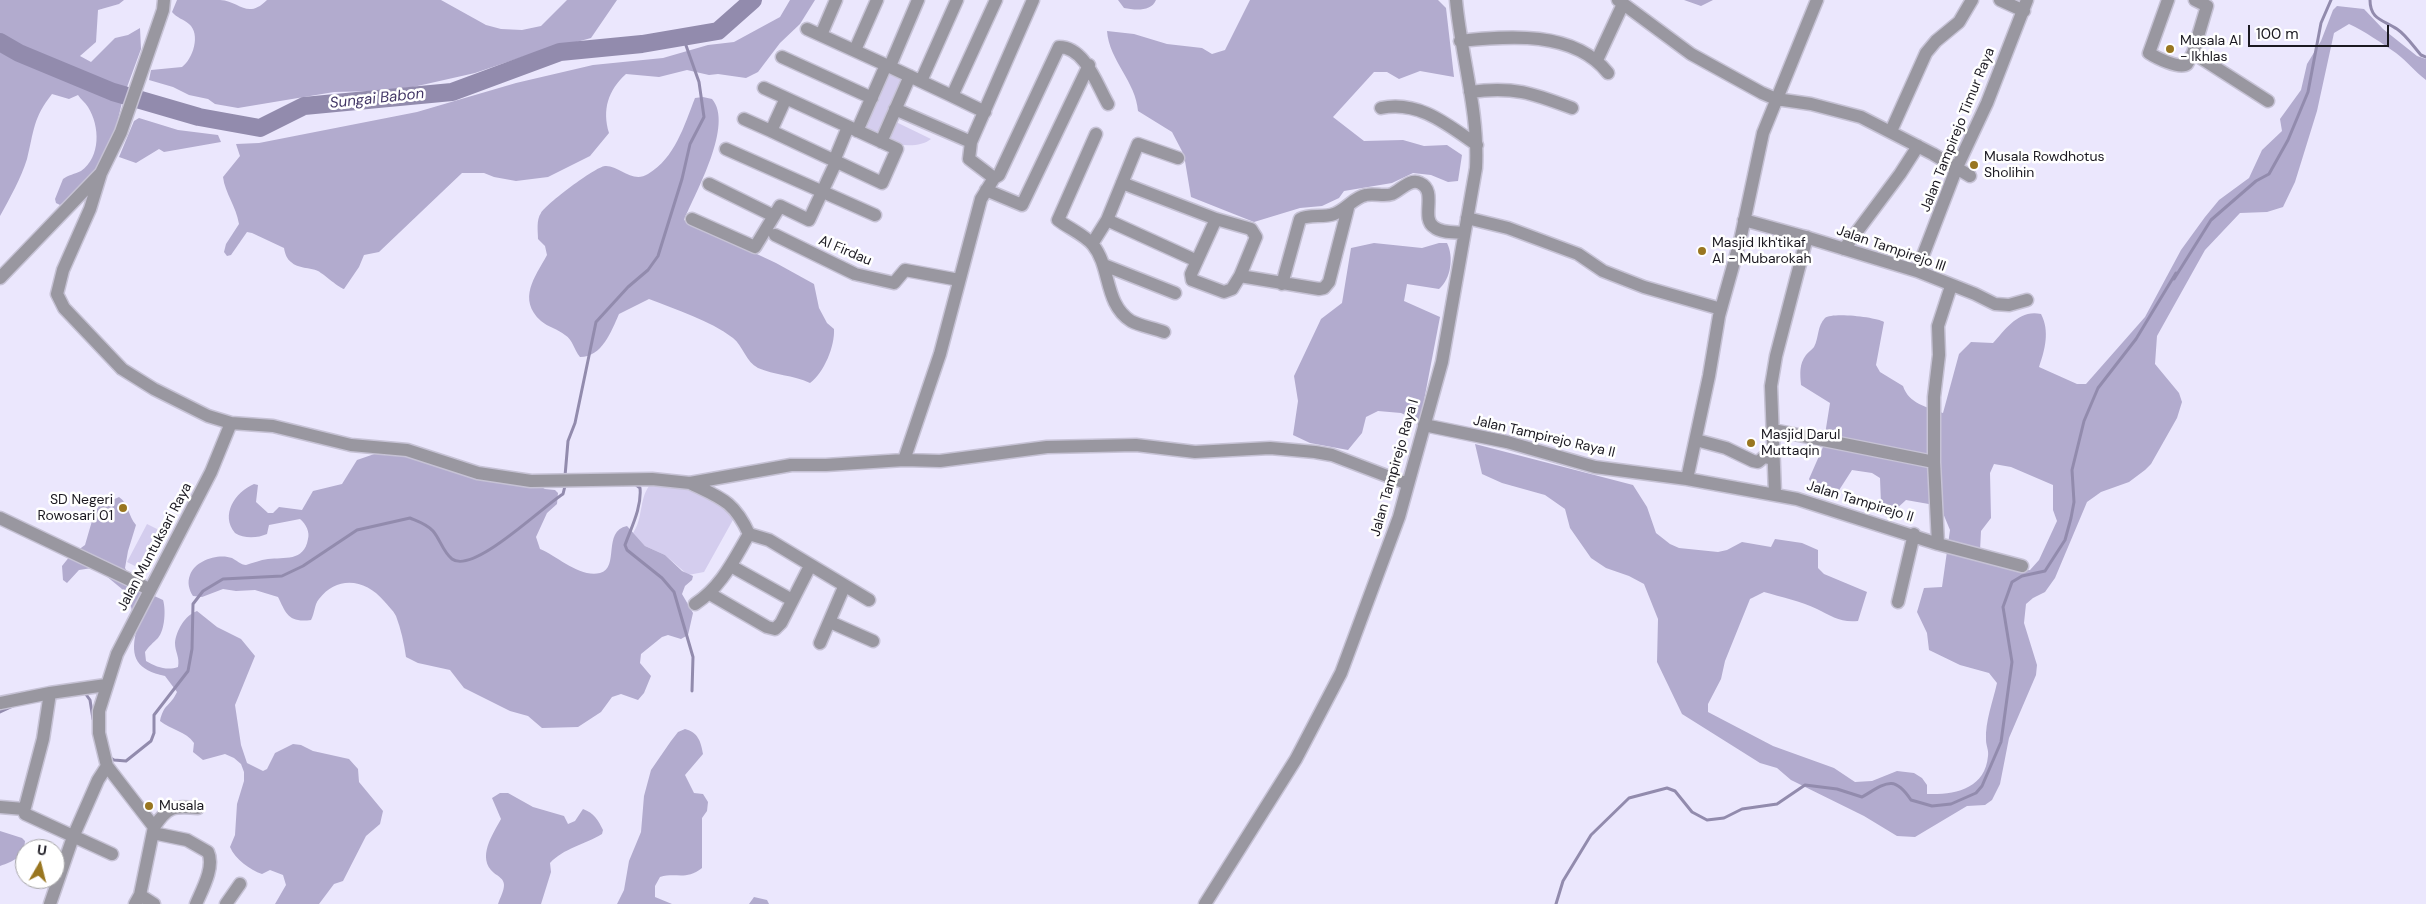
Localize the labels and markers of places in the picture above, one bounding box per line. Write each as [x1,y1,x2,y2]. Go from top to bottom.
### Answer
place label: Musala Al - Ikhlas [2180,33,2241,65]
marker: Musala Al - Ikhlas [2164,43,2176,55]
place label: Musala Rowdhotus Sholihin [1984,149,2105,182]
marker: Musala Rowdhotus Sholihin [1968,159,1980,171]
place label: Masjid Ikh'tikaf Al - Mubarokah [1712,235,1811,268]
marker: Masjid Ikh'tikaf Al - Mubarokah [1696,245,1708,257]
place label: Masjid Darul Muttaqin [1761,427,1840,460]
marker: Masjid Darul Muttaqin [1745,437,1757,449]
place label: SD Negeri Rowosari 01 [37,492,113,524]
marker: SD Negeri Rowosari 01 [117,502,129,514]
place label: Musala [159,798,204,814]
marker: Musala [143,800,155,812]

